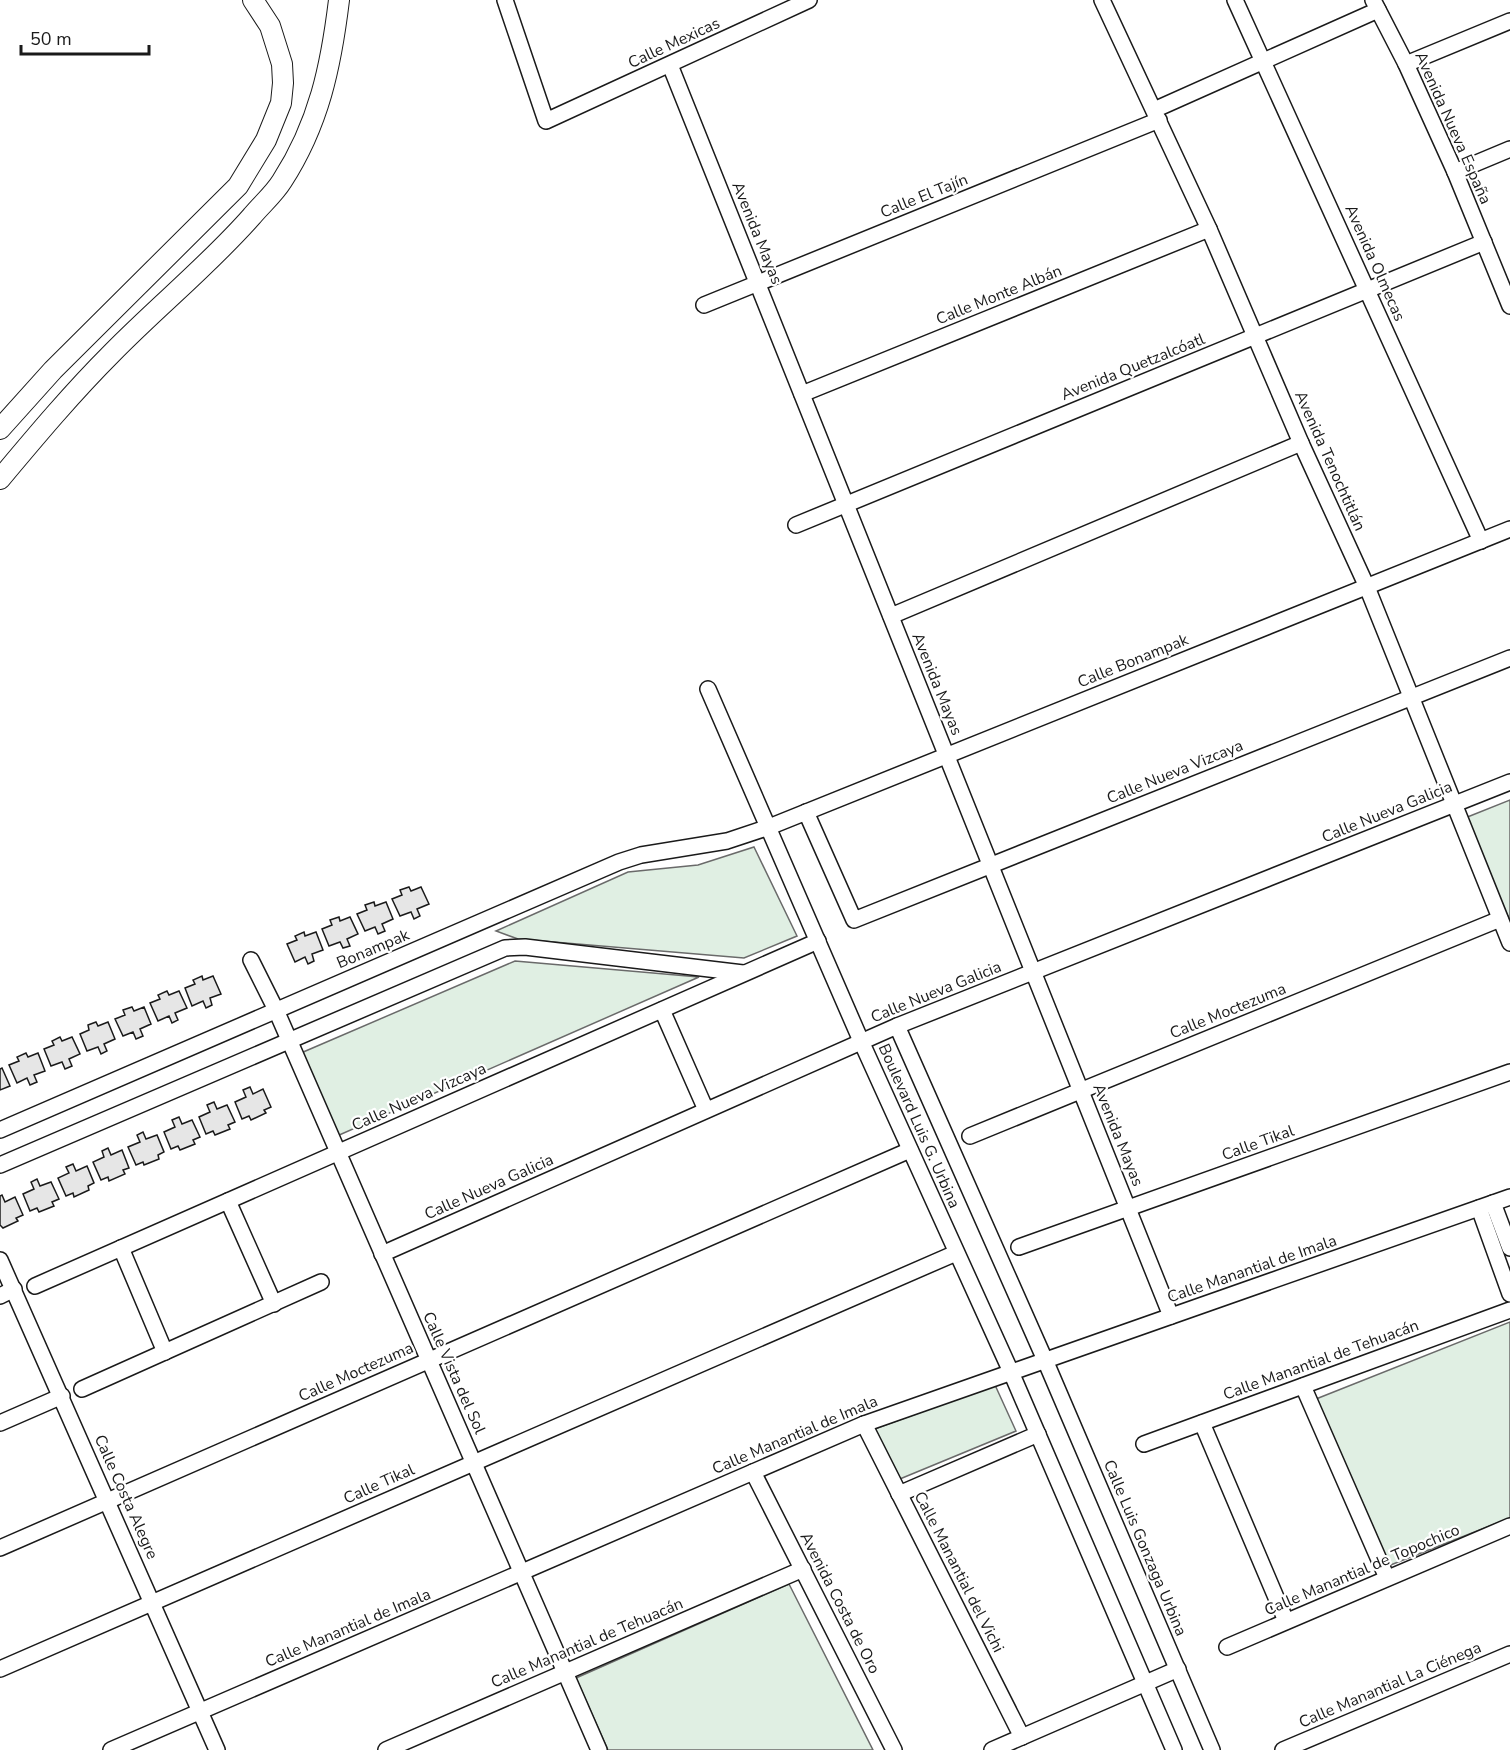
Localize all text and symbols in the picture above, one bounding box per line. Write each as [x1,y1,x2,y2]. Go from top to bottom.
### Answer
street label: Calle Mexicas [625,12,723,74]
scale bar [21,18,148,56]
text: 50 m [30,27,72,51]
street label: Avenida Nueva España [1409,48,1497,208]
street label: Calle El Tajín [877,168,971,224]
street label: Avenida Mayas [726,178,788,288]
street label: Avenida Olmecas [1339,201,1411,325]
street label: Calle Monte Albán [933,260,1065,330]
street label: Avenida Quetzalcóatl [1058,328,1208,406]
street label: Avenida Tenochtitlán [1289,387,1371,535]
street label: Calle Bonampak [1074,628,1193,693]
street label: Avenida Mayas [906,629,968,739]
street label: Calle Nueva Vizcaya [1104,735,1246,809]
street label: Calle Nueva Galicia [1318,776,1456,848]
street label: Bonampak [333,923,414,974]
street label: Calle Nueva Galicia [867,956,1005,1028]
street label: Calle Moctezuma [1167,978,1289,1044]
street label: Boulevard Luis G. Urbina [873,1040,965,1212]
street label: Calle Nueva Vizcaya [348,1057,490,1137]
street label: Avenida Mayas [1087,1080,1149,1190]
street label: Calle Tikal [1219,1120,1297,1166]
street label: Calle Nueva Galicia [421,1149,557,1225]
street label: Calle Manantial de Imala [1164,1230,1340,1308]
street label: Calle Vista del Sol [417,1308,491,1438]
street label: Calle Manantial de Tehuacán [1220,1314,1422,1406]
street label: Calle Moctezuma [295,1337,417,1407]
street label: Calle Manantial de Imala [709,1390,881,1480]
street label: Calle Costa Alegre [89,1431,163,1563]
street label: Calle Luis Gonzaga Urbina [1098,1457,1192,1639]
street label: Calle Tikal [340,1458,418,1509]
street label: Calle Manantial del Vichi [909,1488,1009,1656]
street label: Calle Manantial de Topochico [1261,1519,1463,1621]
street label: Avenida Costa de Oro [795,1528,885,1678]
street label: Calle Manantial de Imala [262,1583,434,1673]
street label: Calle Manantial de Tehuacán [488,1592,686,1694]
street label: Calle Manantial La Ciénega [1295,1637,1485,1733]

